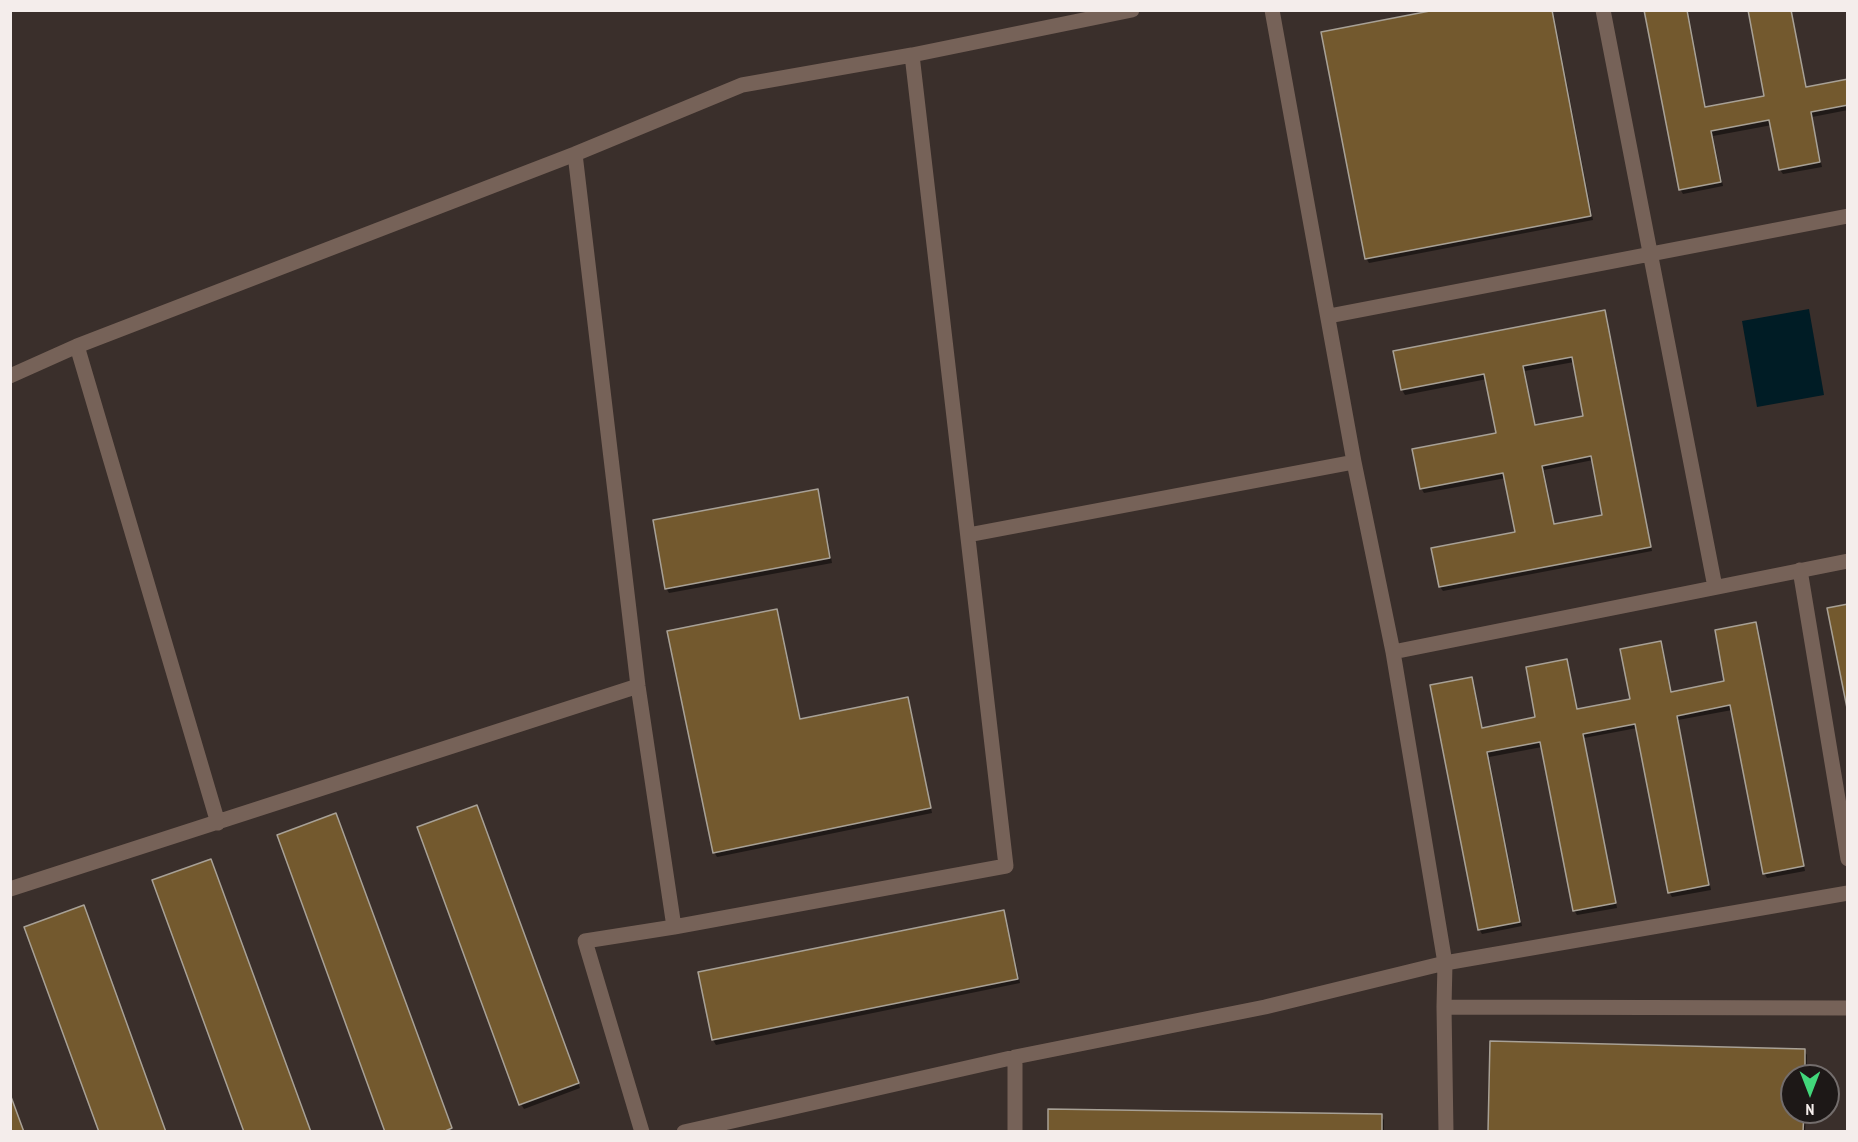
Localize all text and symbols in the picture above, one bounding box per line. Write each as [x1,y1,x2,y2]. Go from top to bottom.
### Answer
north arrow [1780,1064,1840,1124]
text: N [1806,1100,1814,1120]

